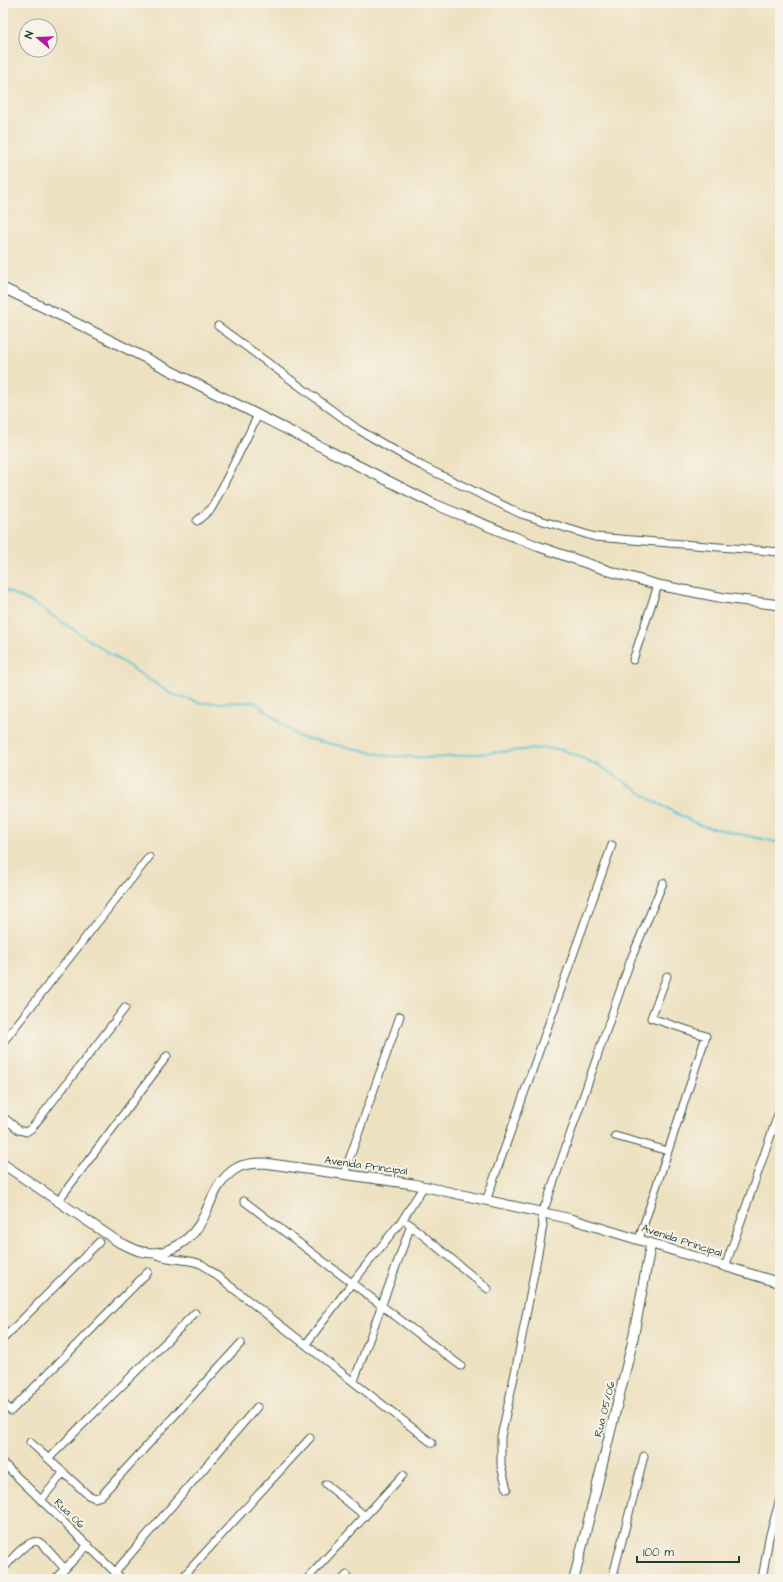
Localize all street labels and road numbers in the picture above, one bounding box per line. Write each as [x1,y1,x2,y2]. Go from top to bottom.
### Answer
street label: Avenida Principal [323,1152,409,1179]
street label: Avenida Principal [640,1220,724,1261]
street label: Rua 05/06 [590,1380,619,1439]
street label: Rua 06 [51,1495,88,1532]

